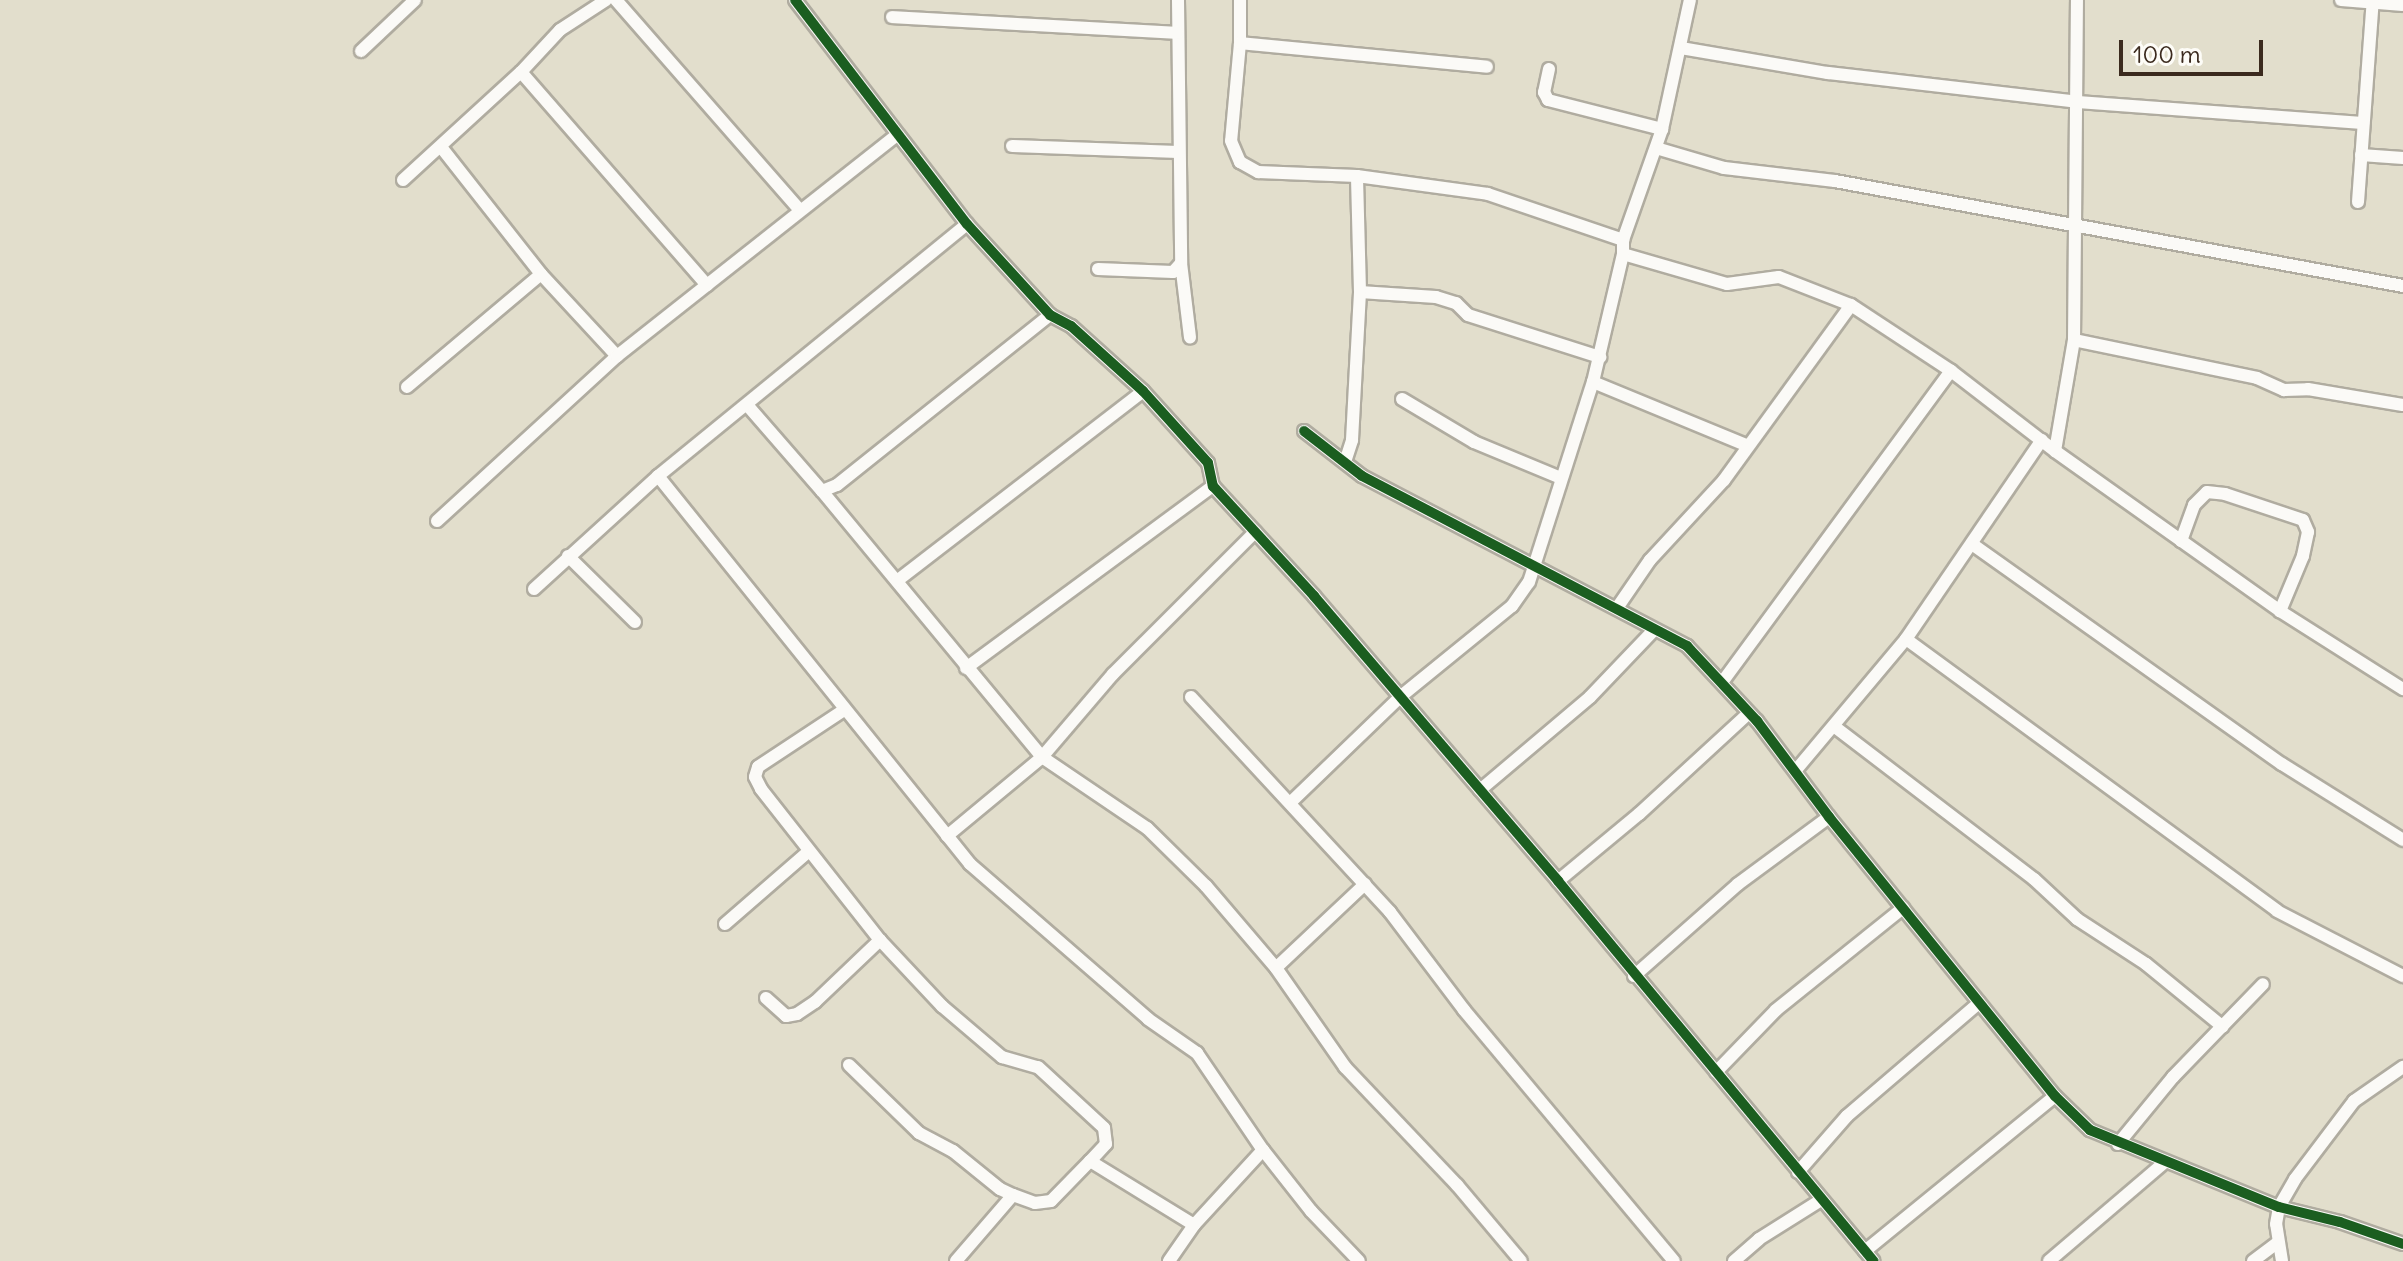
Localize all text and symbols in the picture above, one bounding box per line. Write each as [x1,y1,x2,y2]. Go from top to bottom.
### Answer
scale bar [2123,24,2267,74]
text: 100 m [2133,39,2201,69]

